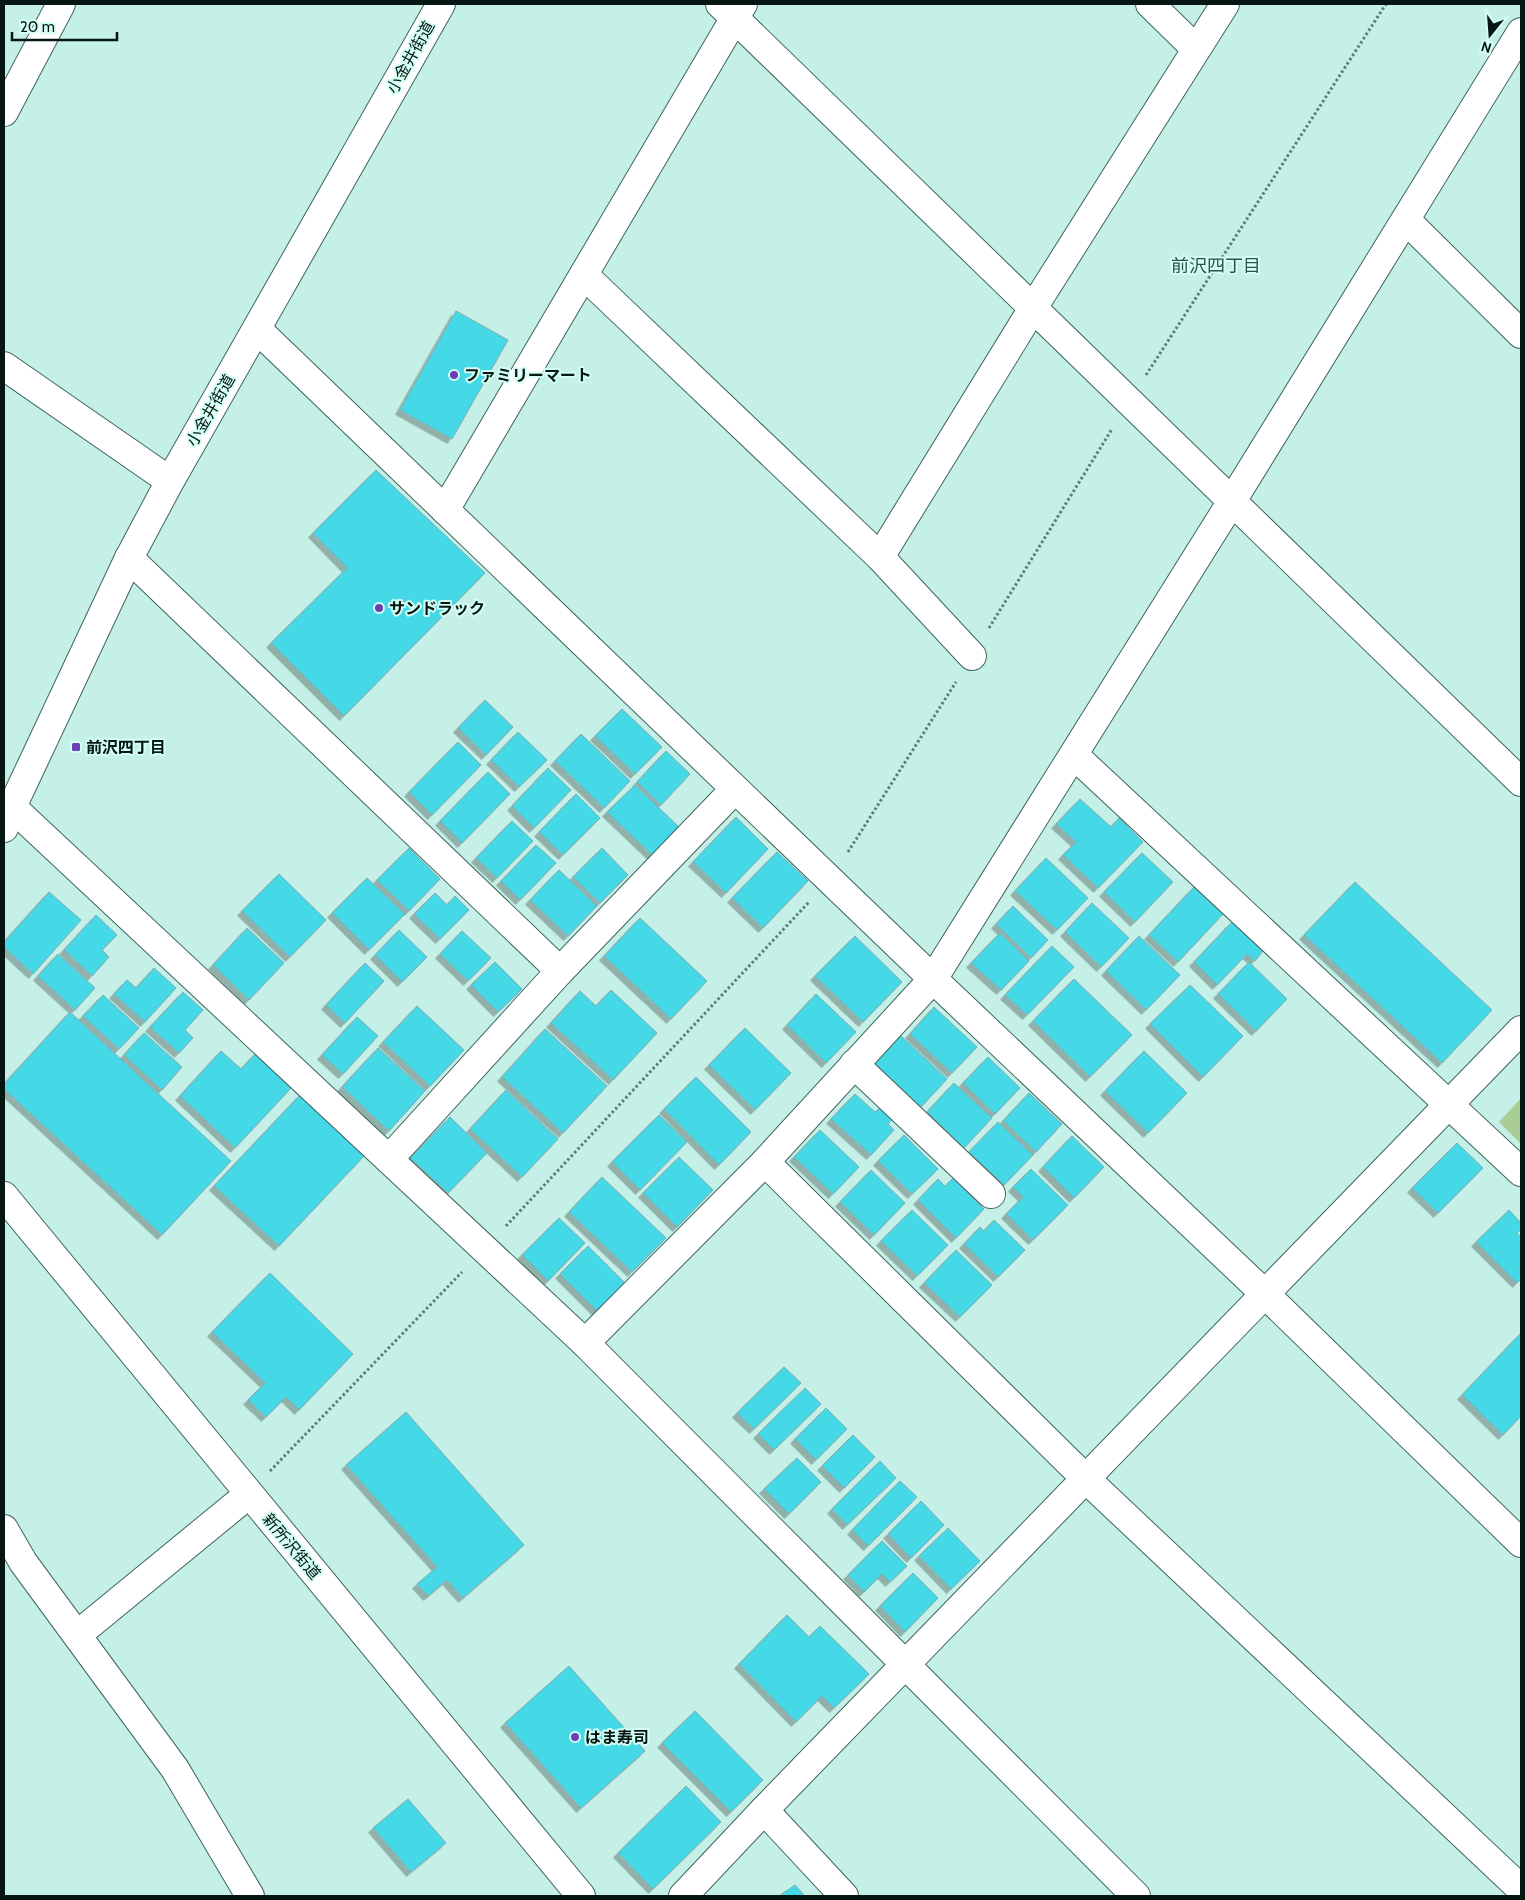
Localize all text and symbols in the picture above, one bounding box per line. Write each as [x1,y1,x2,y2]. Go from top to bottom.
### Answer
scale bar [12,10,118,42]
north arrow [1465,10,1515,60]
text: 20 m [20,18,55,36]
street label: 小金井街道 [383,18,438,97]
text: N [1479,37,1494,57]
district label: 前沢四丁目 [1171,255,1261,277]
place label: ファミリーマート [464,366,592,385]
marker: ファミリーマート [448,369,460,381]
street label: 小金井街道 [182,371,239,450]
place label: サンドラック [389,599,485,618]
marker: サンドラック [373,602,385,614]
place label: 前沢四丁目 [86,738,166,757]
marker: 前沢四丁目 [70,741,82,753]
street label: 新所沢街道 [259,1510,325,1583]
place label: はま寿司 [585,1728,649,1747]
marker: はま寿司 [569,1731,581,1743]

